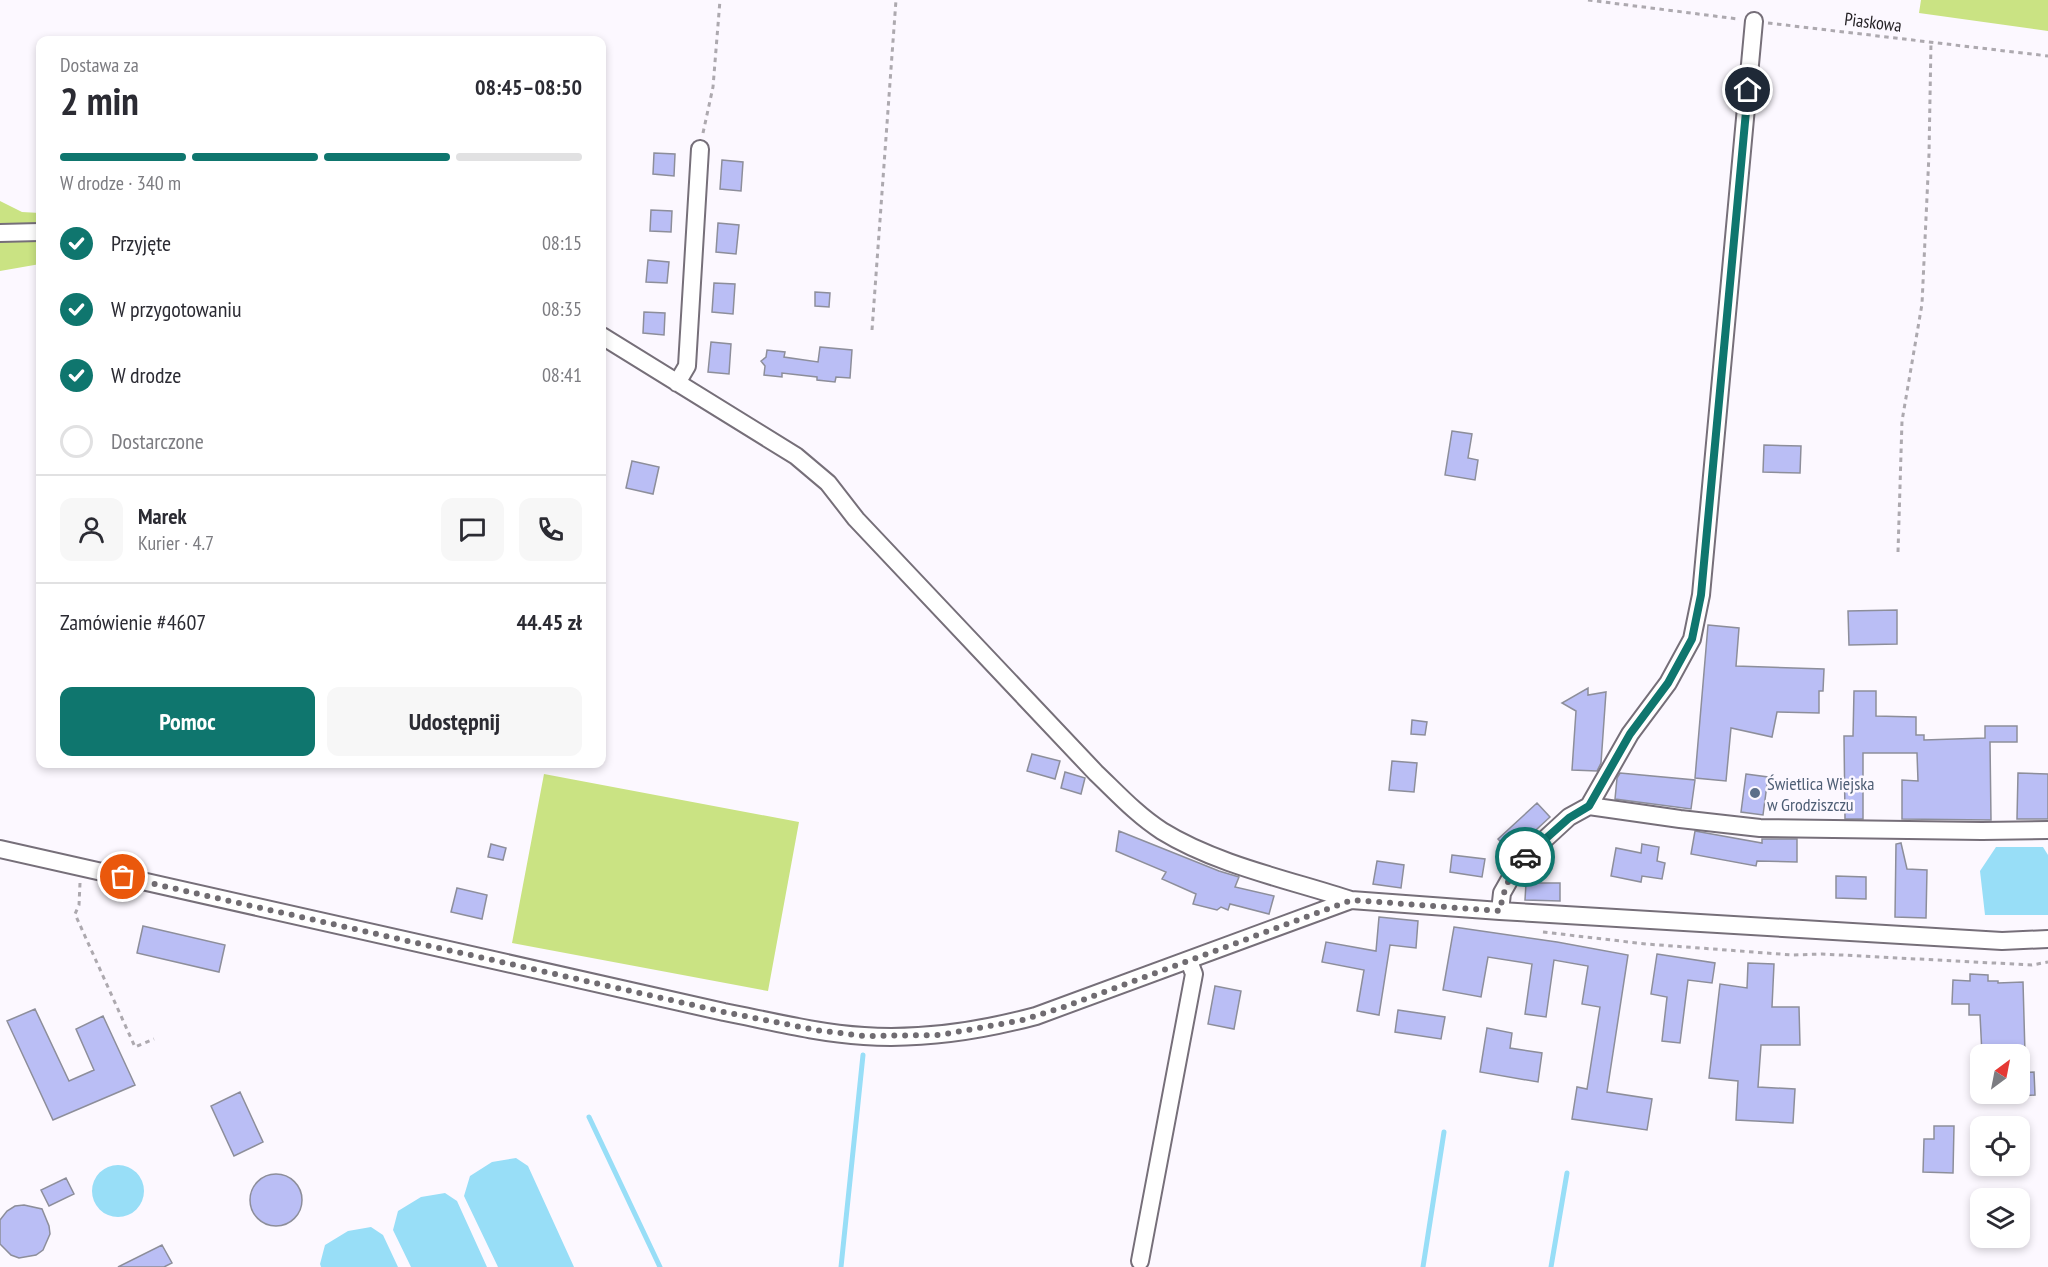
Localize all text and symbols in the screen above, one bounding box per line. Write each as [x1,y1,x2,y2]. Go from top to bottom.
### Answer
street label: Piaskowa [1843,7,1903,37]
text: Dostawa za [60,52,139,78]
pin [1722,64,1773,115]
text: 08:45–08:50 [475,73,582,101]
icon: home [1731,73,1764,106]
text: 2 min [60,75,139,126]
text: W drodze · 340 m [60,170,181,196]
icon: check [60,227,93,260]
text: Przyjęte [111,229,171,257]
text: 08:15 [542,230,582,256]
icon: check [60,293,93,326]
text: W przygotowaniu [111,295,242,323]
text: 08:35 [542,296,582,322]
icon: check [60,359,93,392]
text: W drodze [111,361,181,389]
text: 08:41 [542,362,582,388]
text: Dostarczone [111,427,204,455]
button: person [60,498,123,561]
button: chat [441,498,504,561]
button: phone [519,498,582,561]
text: Marek [138,502,187,530]
text: Kurier · 4.7 [138,530,214,556]
text: Zamówienie #4607 [60,608,206,636]
text: 44.45 zł [517,608,582,636]
button: Pomoc [60,687,315,756]
button: Udostępnij [327,687,582,756]
place label: Świetlica Wiejska w Grodziszczu [1767,772,1874,816]
marker: Świetlica Wiejska w Grodziszczu [1748,786,1762,800]
courier [1495,827,1555,887]
icon: car [1509,841,1542,874]
pin [97,851,148,902]
icon: bag [106,860,139,893]
north arrow [1970,1044,2030,1104]
map controls [1970,1044,2030,1248]
button: locate [1970,1116,2030,1176]
button: layers [1970,1188,2030,1248]

